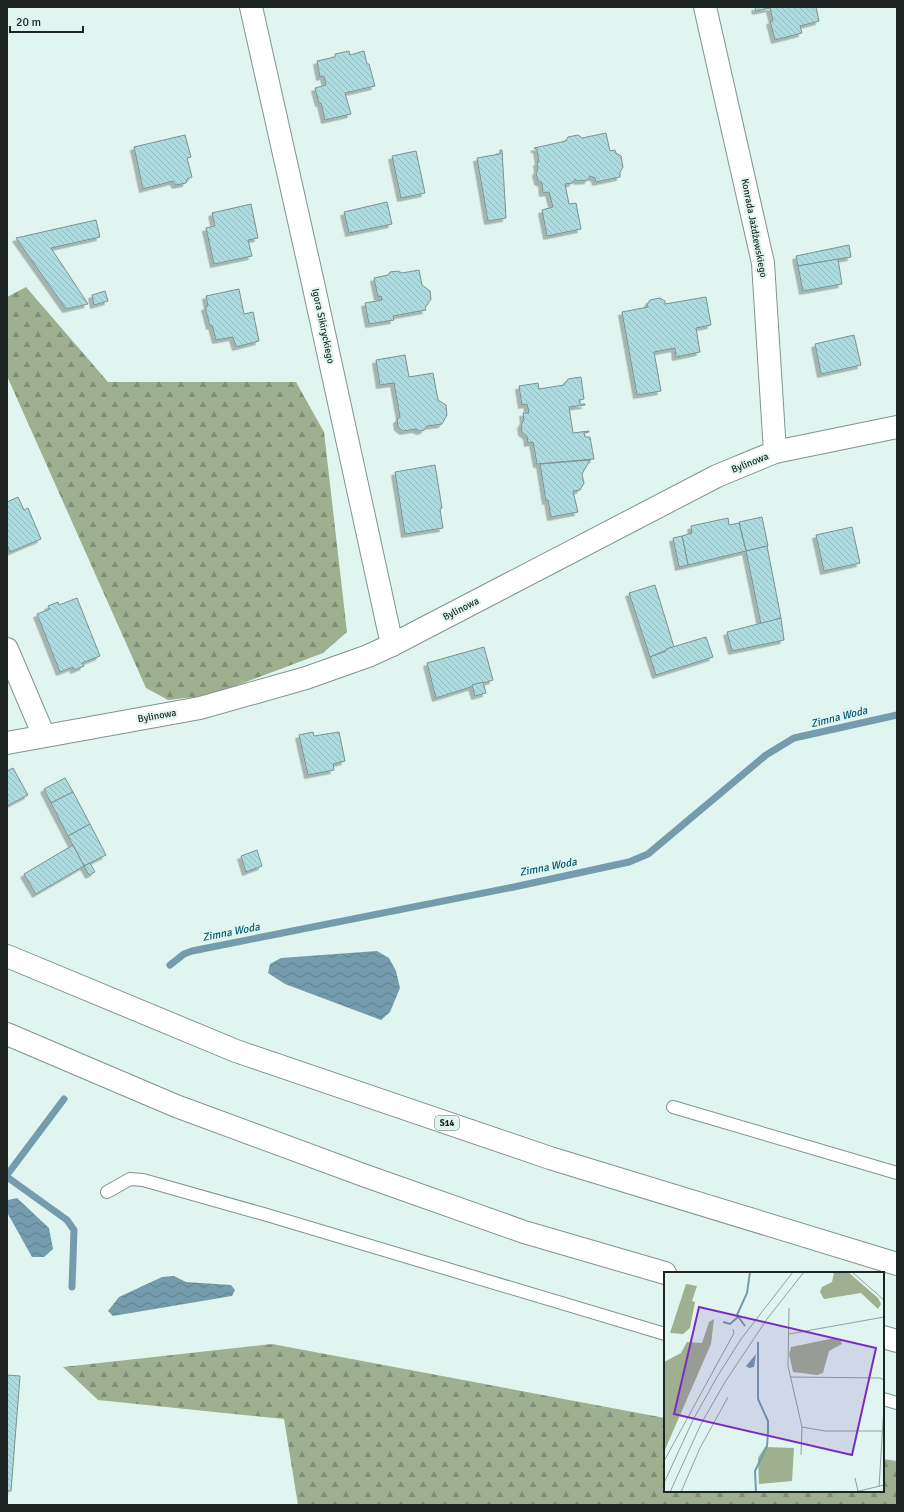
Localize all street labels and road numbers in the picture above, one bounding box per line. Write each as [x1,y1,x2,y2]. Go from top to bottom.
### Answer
street label: Konrada Jażdżewskiego [739,177,769,279]
street label: Igora Sikiryckiego [309,287,337,365]
street label: Bylinowa [730,450,770,476]
street label: Bylinowa [441,595,481,623]
street label: Bylinowa [137,707,177,725]
road number: S14 [435,1116,459,1130]

